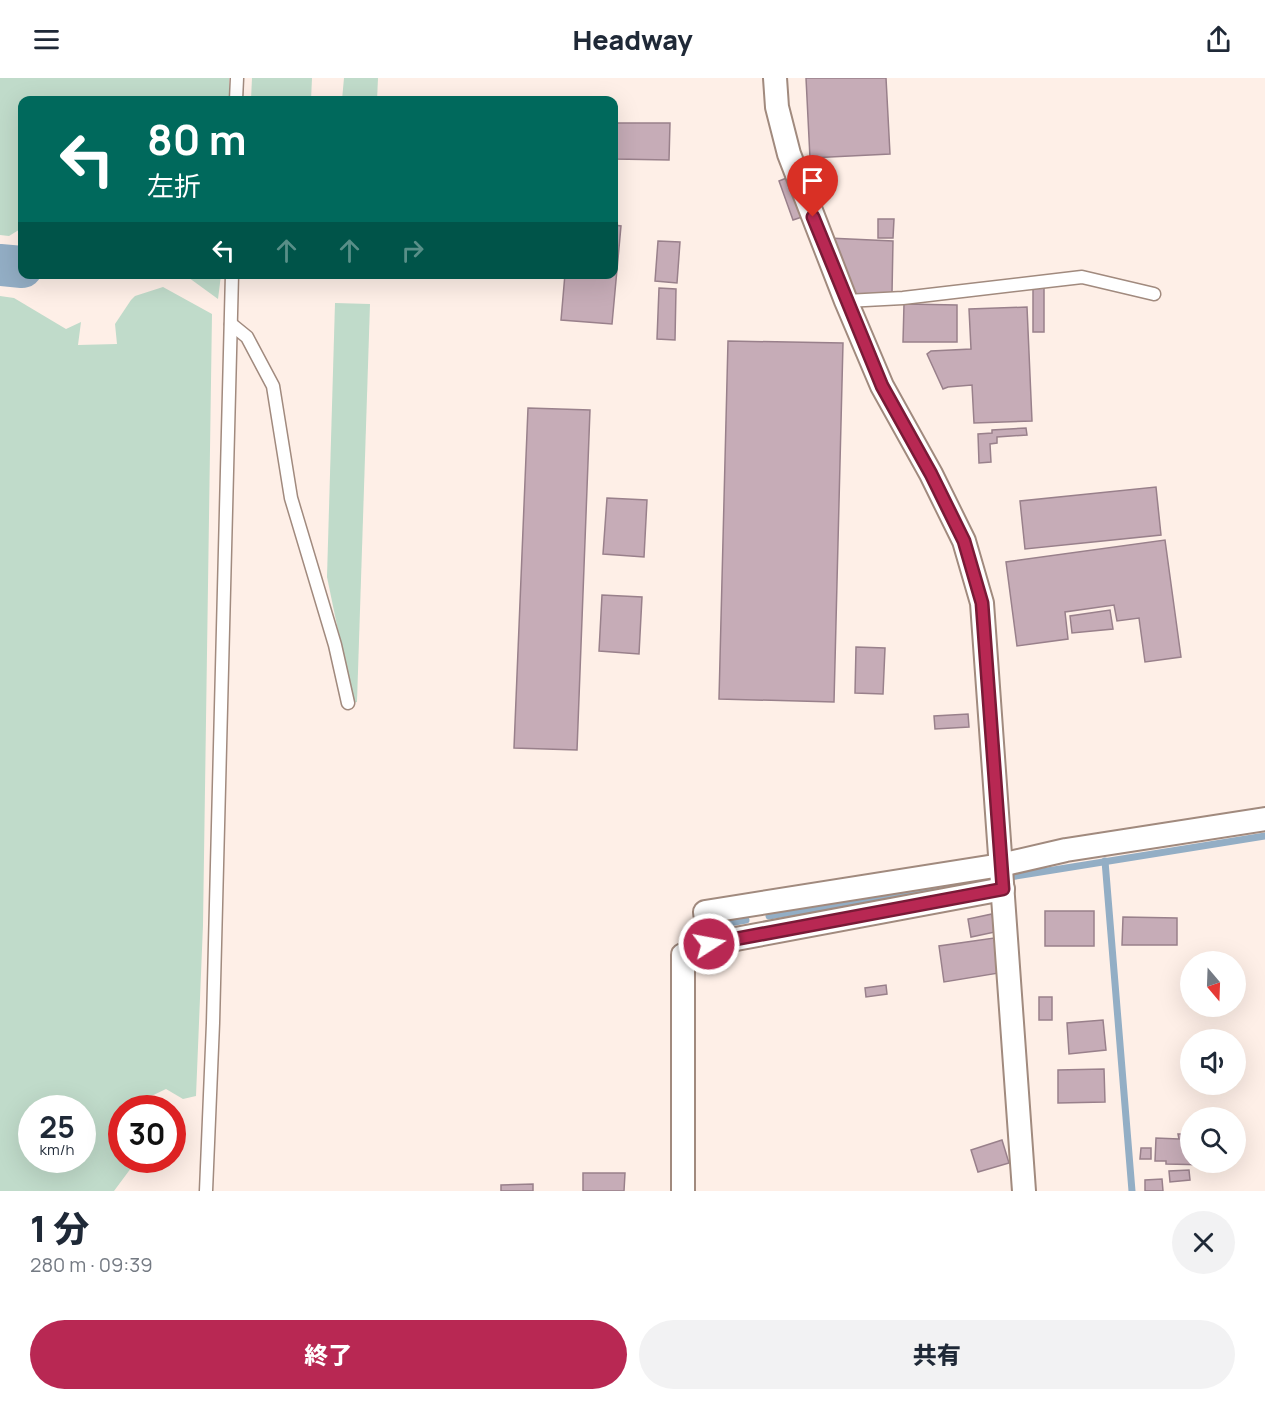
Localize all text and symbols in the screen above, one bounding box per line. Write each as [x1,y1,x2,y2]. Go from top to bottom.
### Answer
text: Headway [572,21,693,58]
icon: menu [30,23,63,56]
icon: share [1202,23,1235,56]
text: 80 m [147,110,247,168]
icon: left [48,120,126,198]
pin [787,155,838,217]
icon: arrive [796,164,829,197]
text: 左折 [147,167,201,204]
icon: left [207,234,240,267]
icon: ahead [270,234,303,267]
icon: ahead [333,234,366,267]
icon: right [396,234,429,267]
position arrow [677,912,741,976]
north arrow [1180,951,1246,1017]
map controls [1180,951,1246,1173]
button: sound [1180,1029,1246,1095]
speed limit sign: 30 [108,1095,186,1173]
text: 25 [39,1106,75,1147]
button: search [1180,1107,1246,1173]
text: km/h [40,1139,74,1160]
text: 1 分 [30,1204,90,1253]
button: close [1172,1211,1235,1274]
text: 280 m · 09:39 [30,1251,153,1278]
button: 終了 [30,1320,627,1389]
button: 共有 [639,1320,1235,1389]

